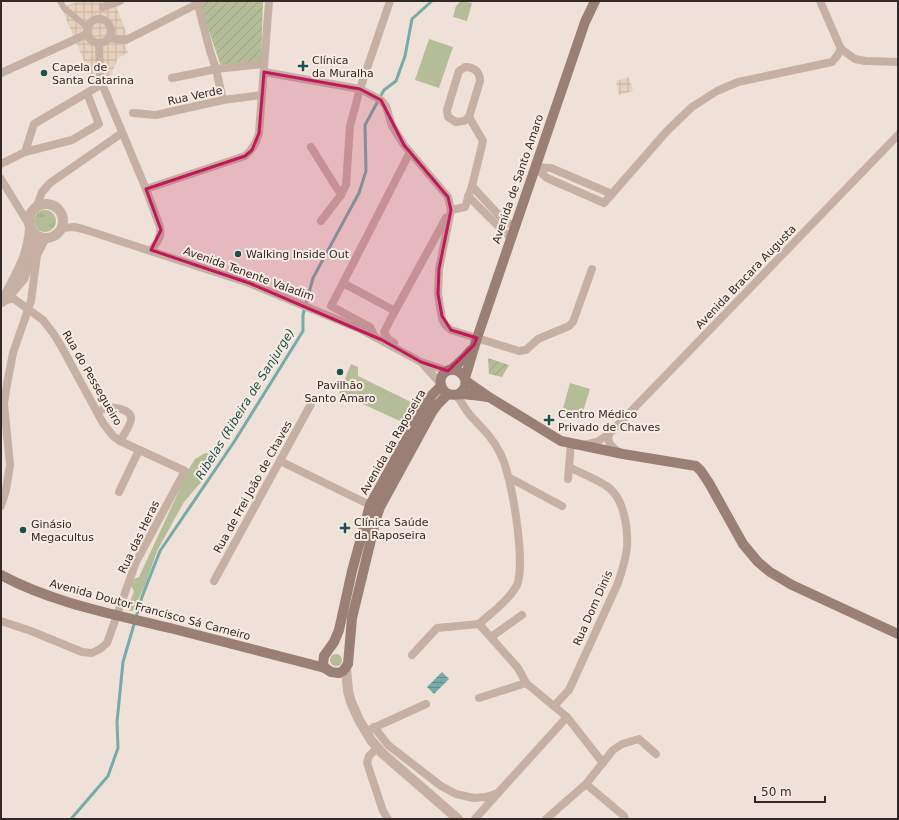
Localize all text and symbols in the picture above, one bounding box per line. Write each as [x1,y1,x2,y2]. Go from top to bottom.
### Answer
place label: Clínica da Muralha [312,54,374,80]
marker: Clínica da Muralha [297,60,309,72]
place label: Capela de Santa Catarina [52,61,134,87]
marker: Capela de Santa Catarina [39,68,49,78]
street label: Rua Verde [166,84,224,108]
street label: Avenida de Santo Amaro [490,112,546,245]
street label: Avenida Bracara Augusta [693,222,799,332]
street label: Avenida Tenente Valadim [182,244,316,304]
place label: Walking Inside Out [246,248,350,261]
marker: Walking Inside Out [233,249,243,259]
water label: Ribelas (Ribeira de Sanjurge) [193,326,297,482]
street label: Rua do Pessegueiro [59,328,125,428]
marker: Pavilhão Santo Amaro [335,367,345,377]
place label: Pavilhão Santo Amaro [304,379,376,405]
street label: Avenida da Raposeira [358,387,428,497]
place label: Centro Médico Privado de Chaves [558,408,660,434]
marker: Centro Médico Privado de Chaves [543,414,555,426]
street label: Rua de Frei João de Chaves [211,418,295,555]
street label: Rua das Heras [116,498,162,576]
place label: Clínica Saúde da Raposeira [354,516,429,542]
place label: Ginásio Megacultus [31,518,94,544]
marker: Clínica Saúde da Raposeira [339,522,351,534]
marker: Ginásio Megacultus [18,525,28,535]
street label: Rua Dom Dinis [571,568,616,648]
street label: Avenida Doutor Francisco Sá Carneiro [48,577,252,643]
scale bar [755,778,825,804]
text: 50 m [761,785,792,799]

